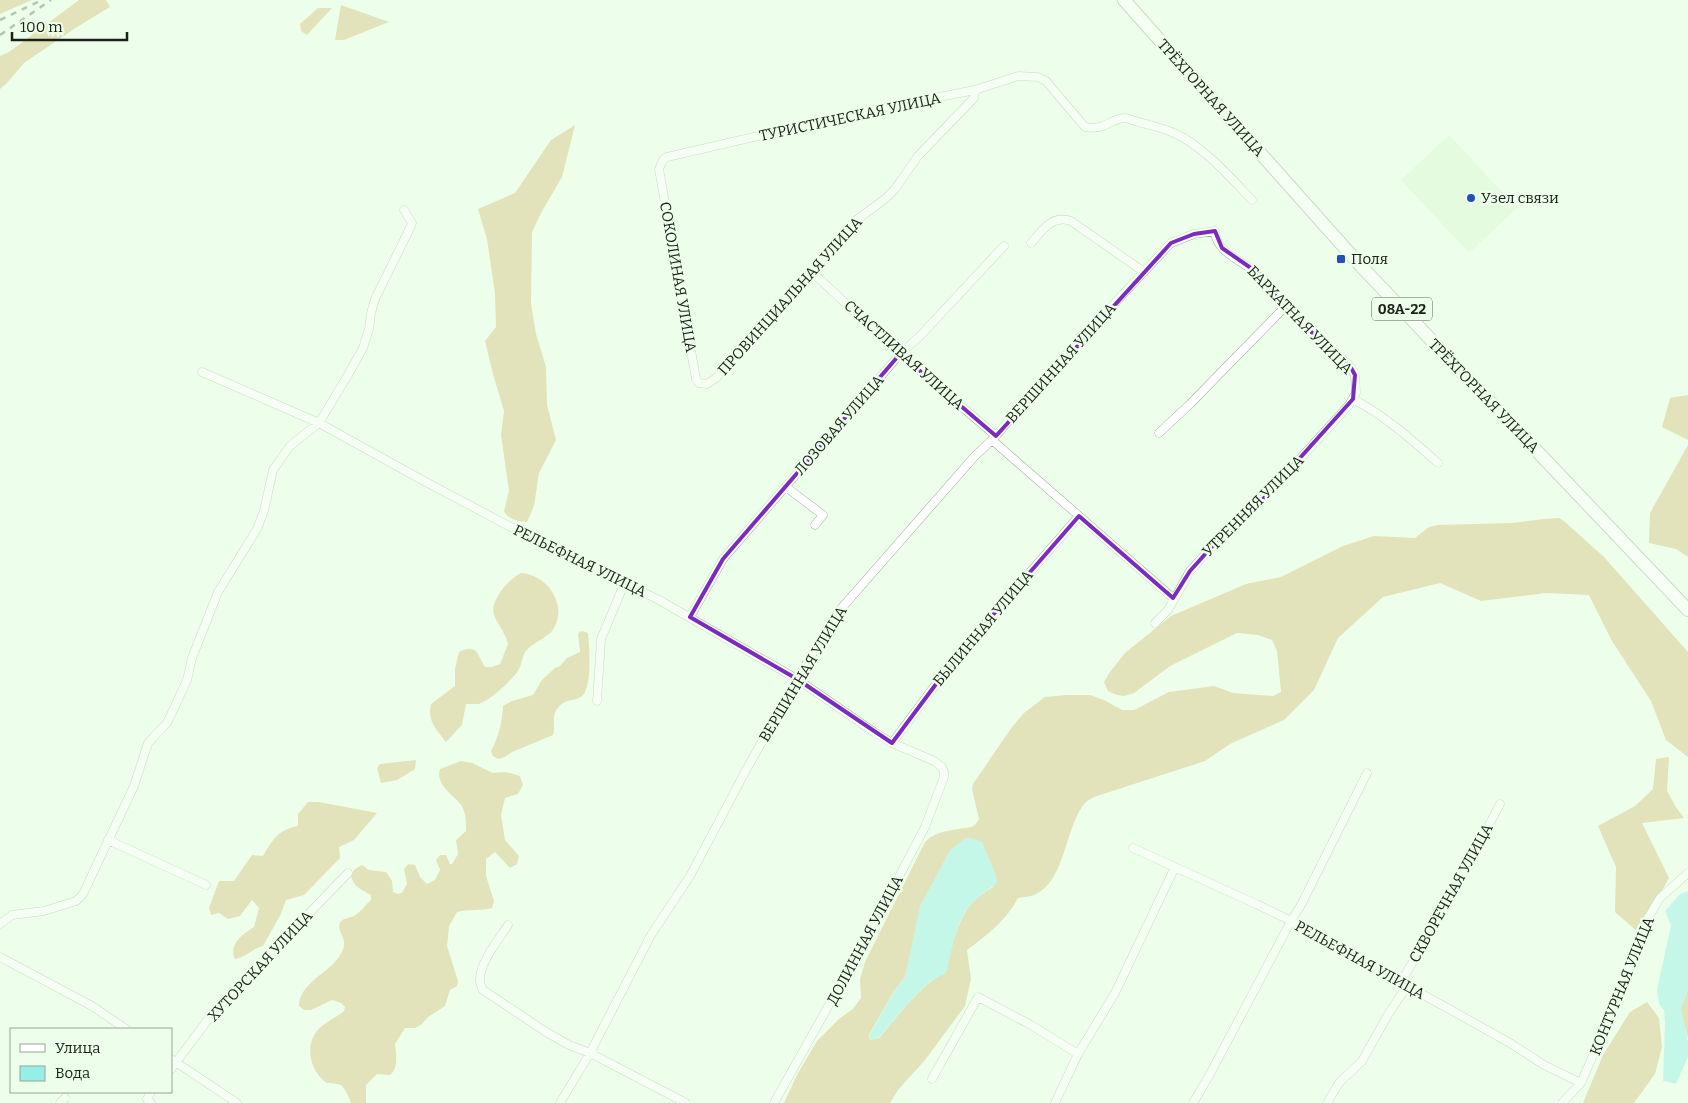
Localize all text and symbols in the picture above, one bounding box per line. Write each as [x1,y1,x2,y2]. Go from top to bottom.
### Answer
scale bar [12,10,128,42]
text: 100 m [20,18,63,36]
street label: ТРЁХГОРНАЯ УЛИЦА [1154,36,1269,161]
street label: ТУРИСТИЧЕСКАЯ УЛИЦА [758,89,943,145]
place label: Узел связи [1481,189,1559,207]
marker: Узел связи [1465,192,1477,204]
street label: СОКОЛИНАЯ УЛИЦА [656,200,700,354]
street label: ПРОВИНЦИАЛЬНАЯ УЛИЦА [714,213,866,379]
place label: Поля [1351,250,1388,268]
marker: Поля [1335,253,1347,265]
street label: БАРХАТНАЯ УЛИЦА [1244,262,1357,378]
street label: СЧАСТЛИВАЯ УЛИЦА [840,296,968,414]
road number: 08А-22 [1372,298,1432,320]
street label: ВЕРШИННАЯ УЛИЦА [1002,299,1120,427]
street label: ТРЁХГОРНАЯ УЛИЦА [1425,335,1543,457]
street label: ЛОЗОВАЯ УЛИЦА [791,371,888,479]
street label: УТРЕННЯЯ УЛИЦА [1199,451,1308,560]
street label: РЕЛЬЕФНАЯ УЛИЦА [511,521,650,601]
street label: БЫЛИННАЯ УЛИЦА [929,566,1037,690]
street label: ВЕРШИННАЯ УЛИЦА [755,603,851,745]
street label: СКВОРЕЧНАЯ УЛИЦА [1405,820,1497,966]
street label: ДОЛИННАЯ УЛИЦА [823,872,907,1008]
street label: ХУТОРСКАЯ УЛИЦА [204,907,316,1025]
street label: КОНТУРНАЯ УЛИЦА [1586,914,1658,1058]
street label: РЕЛЬЕФНАЯ УЛИЦА [1292,917,1428,1003]
legend [10,1028,172,1093]
text: Улица [55,1039,101,1057]
text: Вода [55,1064,90,1082]

